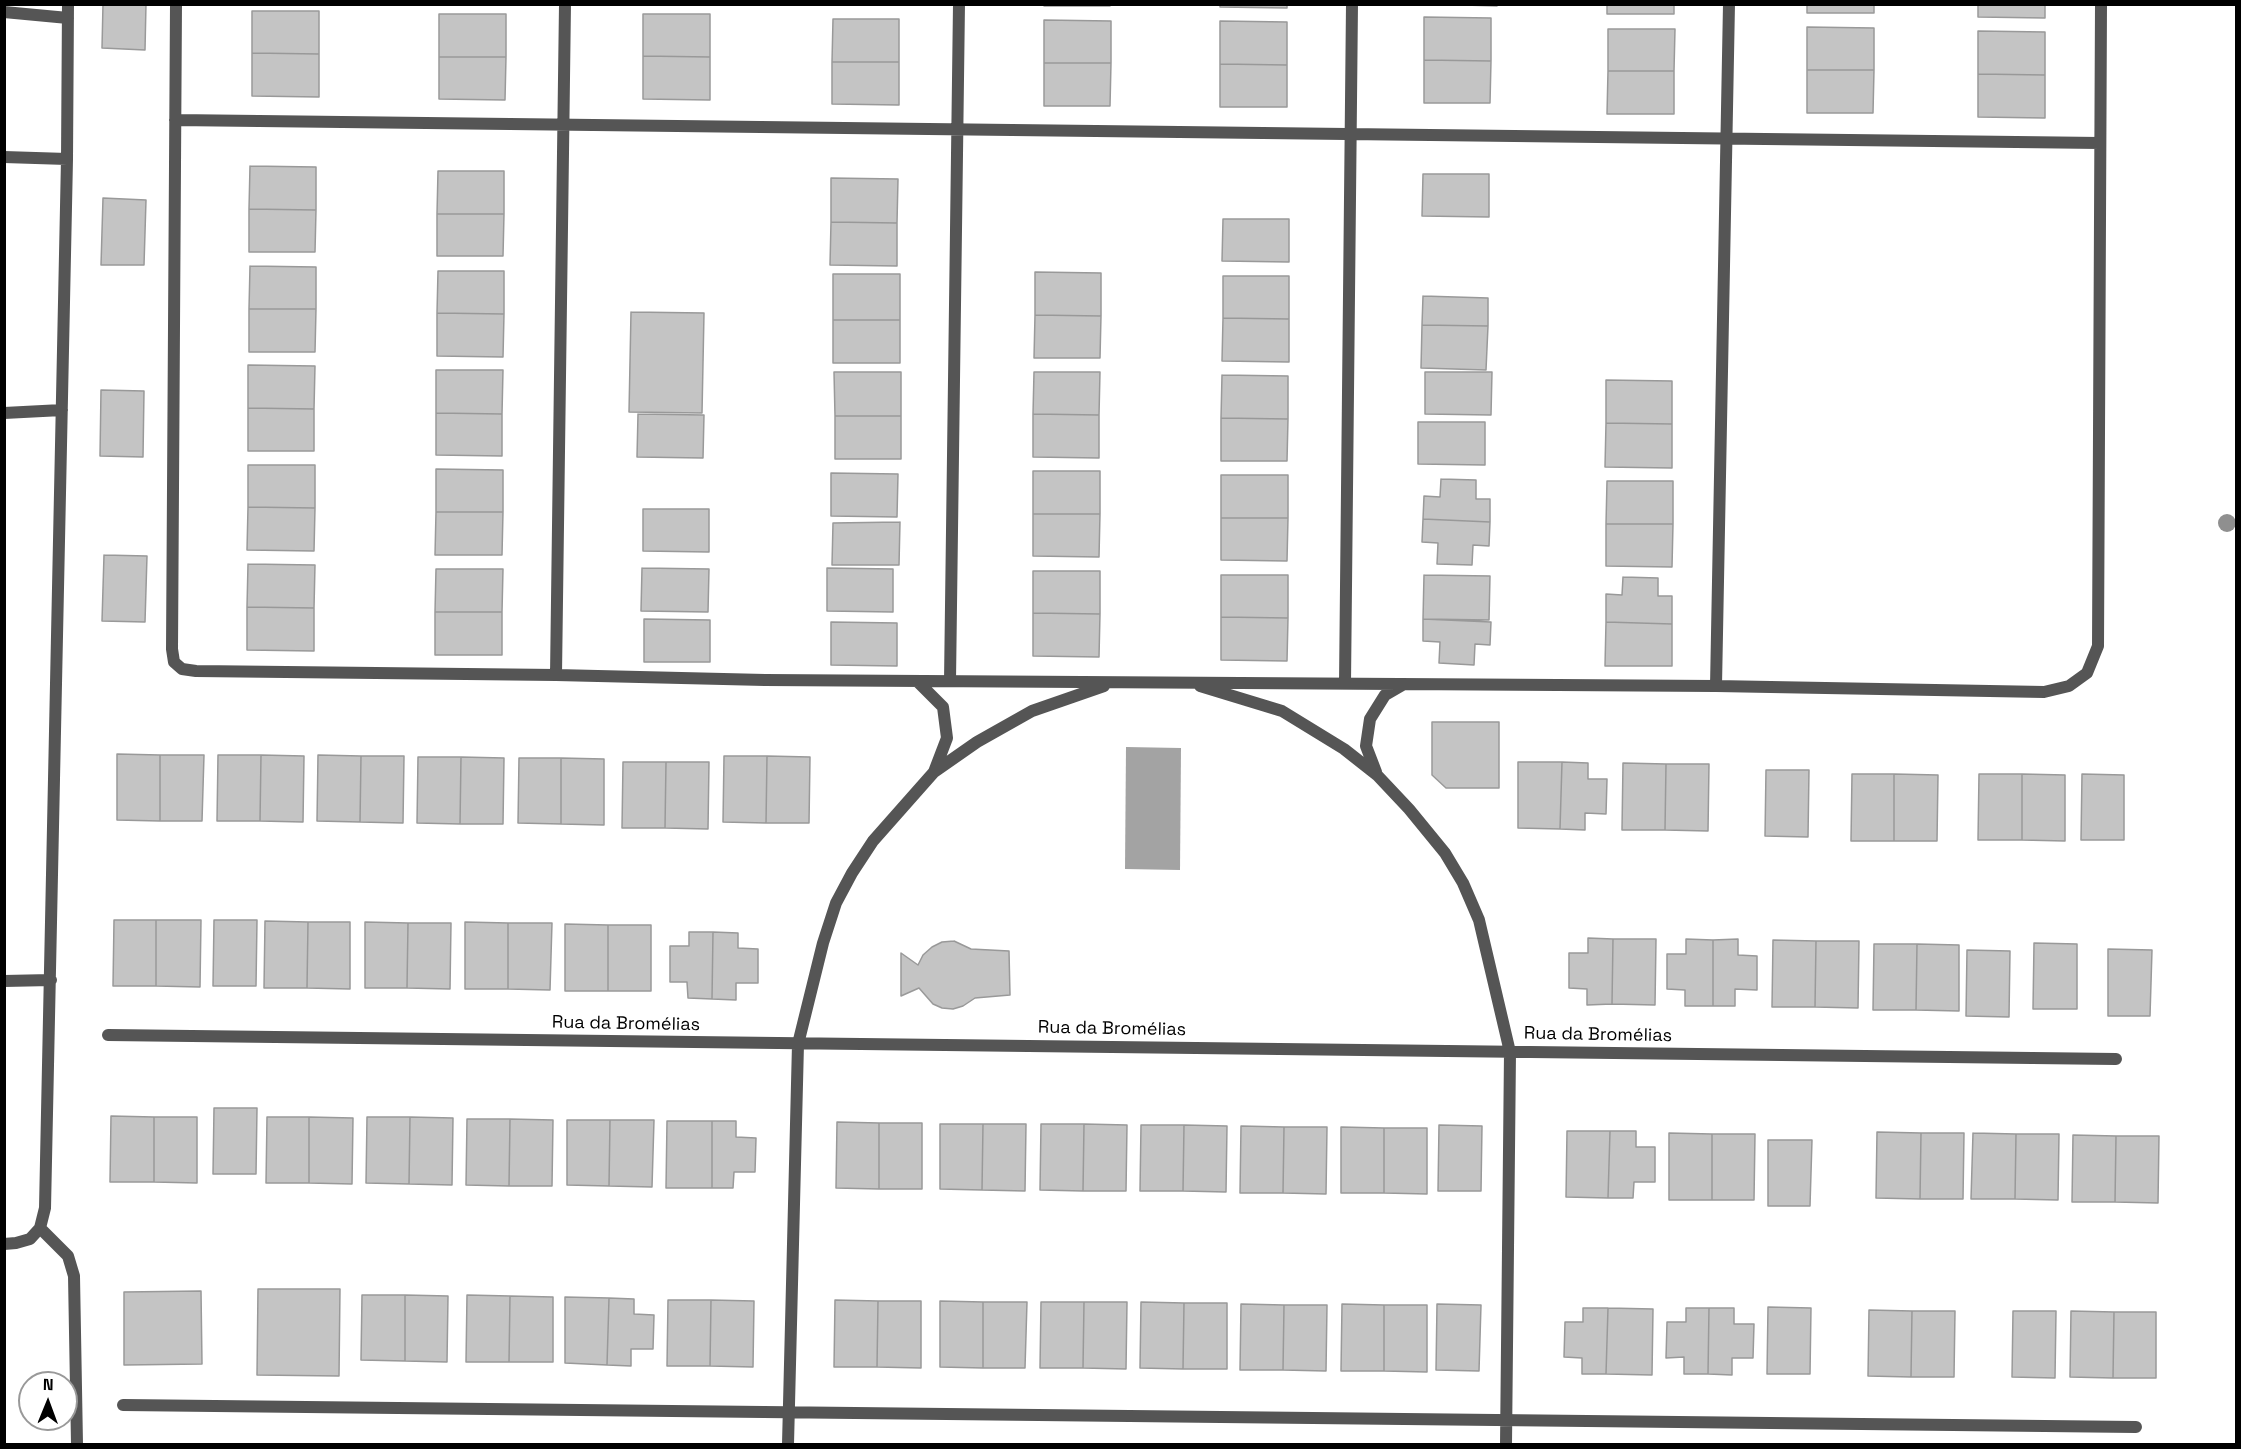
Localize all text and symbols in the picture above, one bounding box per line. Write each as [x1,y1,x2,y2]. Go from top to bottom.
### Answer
street label: Rua da Bromélias [552,1012,700,1036]
street label: Rua da Bromélias [1038,1017,1186,1041]
street label: Rua da Bromélias [1524,1023,1672,1047]
north arrow [18,1371,78,1431]
text: N [43,1374,54,1395]

